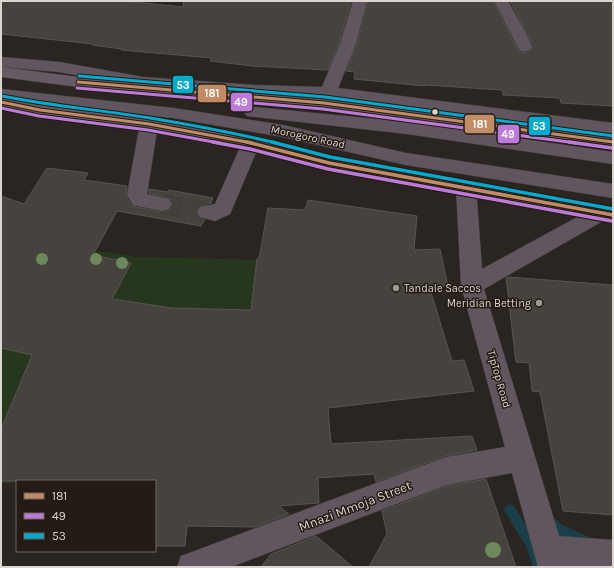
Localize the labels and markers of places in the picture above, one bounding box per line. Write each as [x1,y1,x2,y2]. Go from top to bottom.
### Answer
unlabelled marker [430,107,440,117]
place label: Tandale Saccos [404,282,481,295]
marker: Tandale Saccos [391,283,401,293]
place label: Meridian Betting [447,297,532,310]
marker: Meridian Betting [534,298,544,308]

